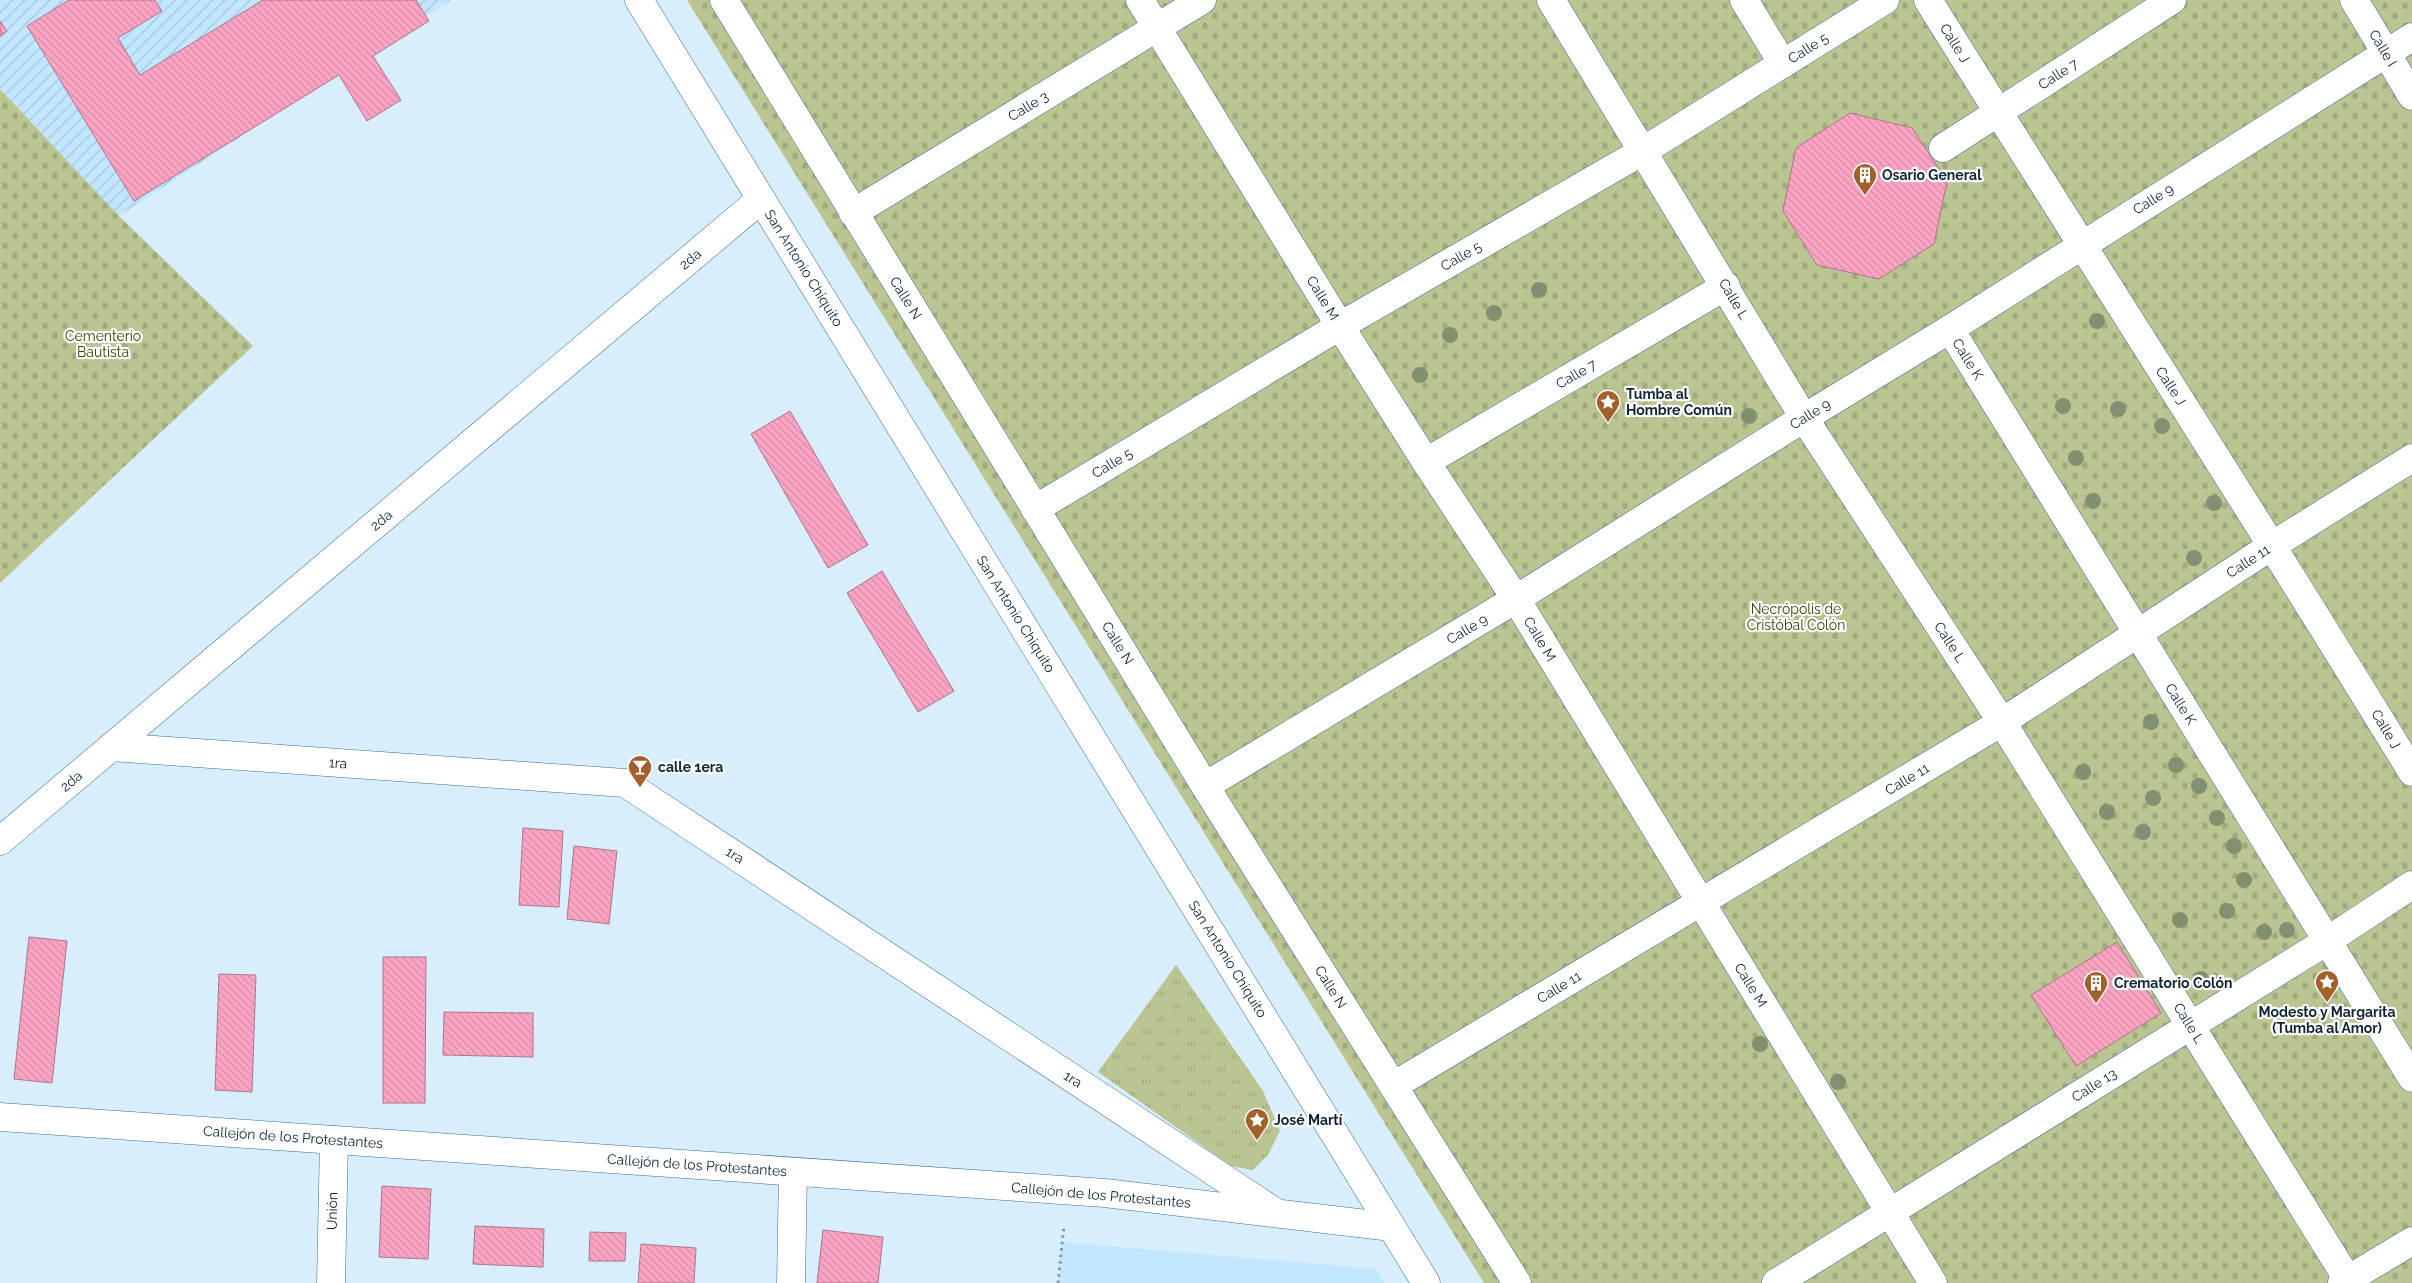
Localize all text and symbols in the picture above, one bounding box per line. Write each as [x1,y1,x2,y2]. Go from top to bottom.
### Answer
street label: Calle J [1937,21,1973,65]
street label: Calle I [2366,27,2400,69]
street label: Calle 5 [1785,29,1831,67]
street label: Calle 7 [2035,55,2081,93]
street label: Calle 3 [1005,88,1051,124]
building icon: Osario General [1852,162,1878,196]
place label: Osario General [1882,167,1982,183]
street label: Calle 9 [2130,180,2176,218]
street label: San Antonio Chiquito [762,207,846,329]
street label: Calle 5 [1438,238,1484,274]
street label: 2da [676,245,704,273]
street label: Calle M [1304,273,1342,323]
street label: Calle N [887,274,925,322]
street label: Calle L [1716,276,1752,322]
park label: Cementerio Bautista [65,328,141,360]
street label: Calle K [1949,335,1987,383]
street label: Calle 7 [1553,356,1600,392]
street label: Calle J [2153,364,2189,408]
place label: Tumba al Hombre Común [1626,386,1732,418]
place icon: Tumba al Hombre Común [1595,389,1621,423]
street label: Calle 9 [1787,395,1833,433]
street label: Calle 5 [1089,445,1135,481]
street label: 2da [367,506,395,534]
street label: Calle 11 [2223,541,2273,581]
street label: San Antonio Chiquito [974,553,1058,675]
park label: Necrópolis de Cristóbal Colón [1747,601,1845,633]
street label: Calle 9 [1444,611,1490,647]
street label: Calle M [1521,614,1559,664]
street label: Calle N [1099,619,1137,667]
street label: Calle L [1931,619,1969,665]
street label: Calle K [2162,680,2200,728]
street label: Calle J [2368,706,2404,752]
street label: 1ra [328,754,348,772]
bar icon: calle 1era [627,754,653,788]
place label: calle 1era [658,759,723,775]
street label: Calle 11 [1882,760,1932,798]
street label: 2da [57,767,85,795]
street label: 1ra [723,843,747,867]
street label: San Antonio Chiquito [1186,898,1270,1020]
street label: Calle M [1731,960,1771,1010]
street label: Calle N [1312,963,1350,1011]
street label: Calle 11 [1534,968,1584,1006]
place icon: Modesto y Margarita (Tumba al Amor) [2314,969,2340,1003]
building icon: Crematorio Colón [2083,970,2109,1004]
place label: Crematorio Colón [2114,975,2232,991]
street label: Calle L [2170,1000,2208,1046]
place label: Modesto y Margarita (Tumba al Amor) [2259,1004,2395,1036]
street label: Calle 13 [2069,1065,2119,1105]
street label: 1ra [1061,1067,1085,1091]
place icon: José Martí [1244,1107,1270,1141]
place label: José Martí [1274,1112,1343,1128]
street label: Callejón de los Protestantes [202,1123,384,1151]
street label: Callejón de los Protestantes [606,1151,788,1179]
street label: Callejón de los Protestantes [1010,1179,1192,1211]
street label: Unión [324,1192,340,1230]

